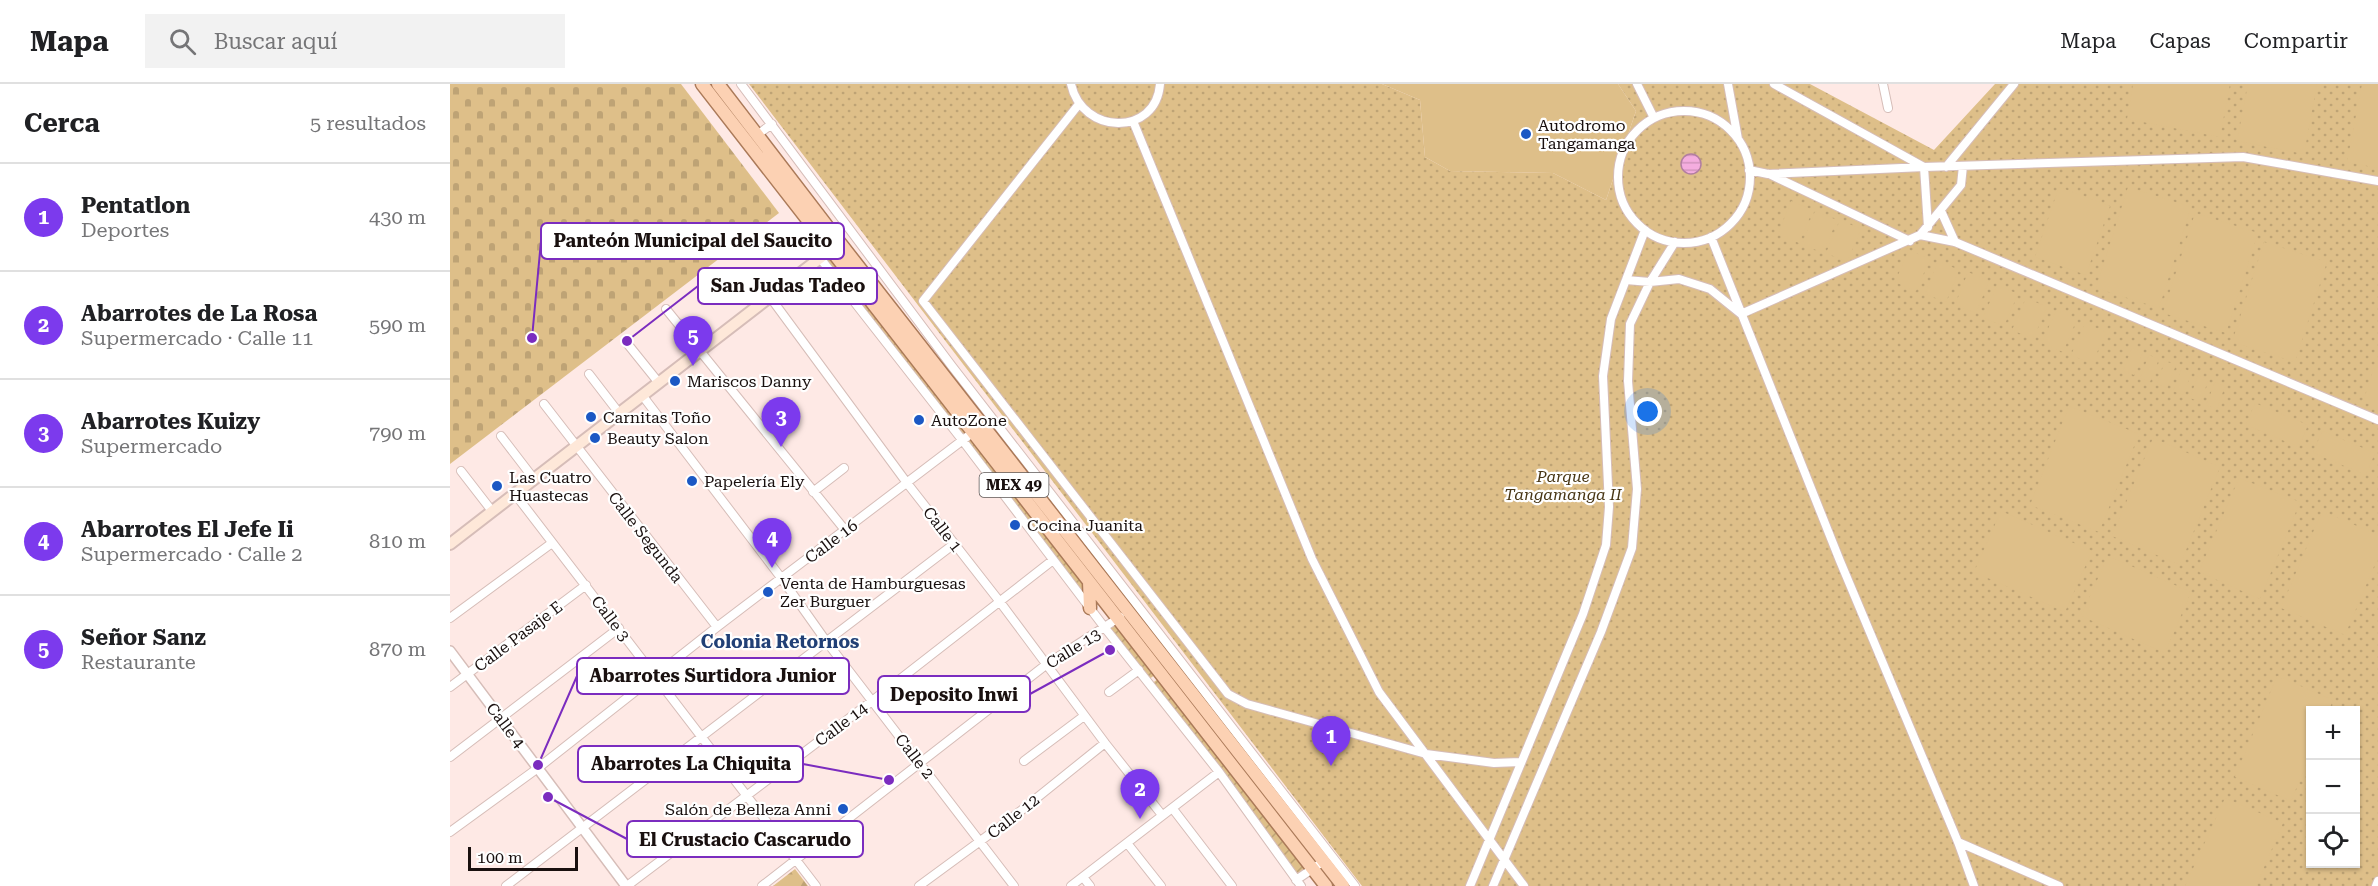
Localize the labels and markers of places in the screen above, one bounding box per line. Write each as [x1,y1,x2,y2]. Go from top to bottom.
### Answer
place label: Autodromo Tangamanga [1538,116,1636,153]
marker: Autodromo Tangamanga [1519,127,1533,141]
callout: Panteón Municipal del Saucito [541,223,844,259]
callout: San Judas Tadeo [698,268,877,304]
pin: 5 [674,316,712,366]
place label: Mariscos Danny [687,372,812,391]
marker: Mariscos Danny [668,374,682,388]
pin: 3 [762,398,800,447]
place label: Carnitas Toño [603,408,711,427]
marker: Carnitas Toño [584,410,598,424]
place label: AutoZone [931,411,1007,430]
marker: AutoZone [912,413,926,427]
place label: Beauty Salon [607,429,709,448]
marker: Beauty Salon [588,431,602,445]
place label: Las Cuatro Huastecas [509,468,592,505]
place label: Papelería Ely [704,472,805,491]
marker: Papelería Ely [685,474,699,488]
marker: Las Cuatro Huastecas [490,479,504,493]
place label: Cocina Juanita [1027,516,1143,535]
pin: 4 [752,518,792,568]
marker: Cocina Juanita [1008,518,1022,532]
place label: Venta de Hamburguesas Zer Burguer [780,574,966,611]
marker: Venta de Hamburguesas Zer Burguer [761,585,775,599]
callout: Abarrotes Surtidora Junior [577,658,849,694]
callout: Deposito Inwi [878,676,1030,712]
pin: 1 [1312,716,1350,766]
callout: Abarrotes La Chiquita [578,746,803,782]
pin: 2 [1120,770,1160,819]
place label: Salón de Belleza Anni [665,800,831,819]
marker: Salón de Belleza Anni [836,802,850,816]
callout: El Crustacio Cascarudo [627,821,863,857]

